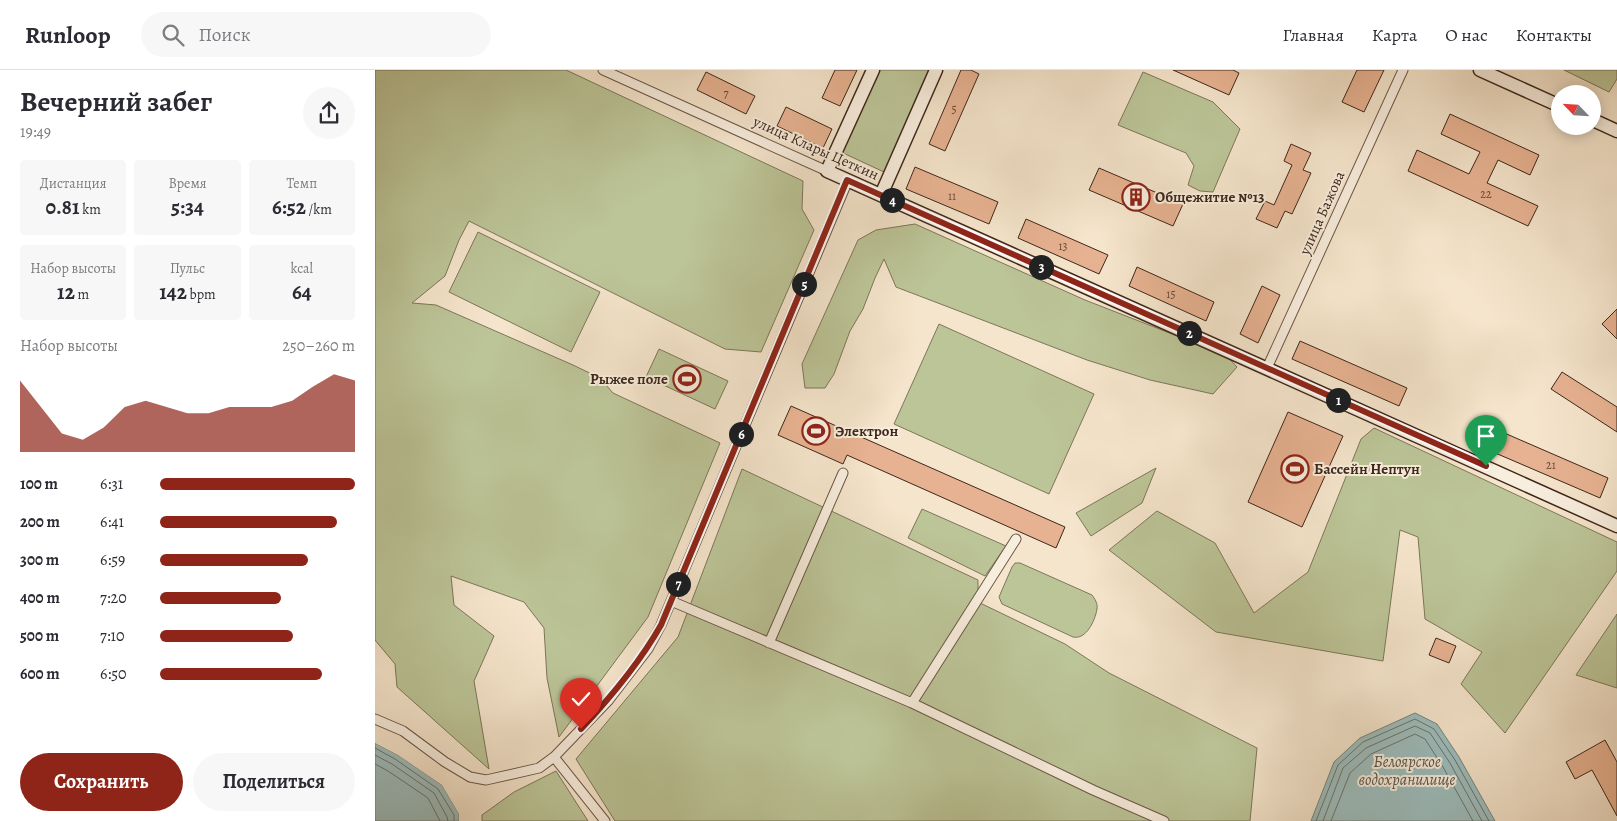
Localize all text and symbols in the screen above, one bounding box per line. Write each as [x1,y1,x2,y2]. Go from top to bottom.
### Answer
search box [141,12,491,57]
text: Runloop [25,19,111,51]
icon: search [159,21,187,49]
text: Поиск [199,22,251,48]
text: Главная [1283,23,1344,47]
text: Карта [1372,23,1417,47]
text: О нас [1445,23,1488,47]
text: Контакты [1516,23,1592,47]
text: Вечерний забег [20,83,212,121]
house number: 7 [723,85,729,101]
north arrow [1551,85,1601,135]
map controls [1551,85,1601,135]
button: share [303,87,355,139]
house number: 5 [951,101,957,117]
street label: улица Клары Цеткин [749,111,882,185]
text: 19:49 [20,121,51,143]
street label: улица Бажова [1294,168,1349,259]
text: Дистанция [40,174,107,193]
text: Время [168,174,207,193]
text: Темп [287,174,317,193]
building icon: Общежитие №13 [1121,182,1151,212]
house number: 22 [1480,186,1492,202]
place label: Общежитие №13 [1155,187,1265,207]
pin: 4 [879,188,905,212]
house number: 11 [948,188,956,204]
text: 4 [889,191,896,210]
text: 0.81 [46,193,79,221]
text: 5:34 [171,193,204,221]
text: 6:52 [272,193,306,221]
text: km [79,200,101,219]
text: /km [306,200,332,219]
house number: 13 [1058,238,1068,254]
pin: 3 [1029,254,1053,280]
text: 3 [1038,258,1045,277]
text: Набор высоты [30,259,116,278]
text: Пульс [170,259,205,278]
text: kcal [291,259,313,278]
pin: 5 [791,272,817,296]
text: 5 [802,275,807,294]
text: 12 [57,278,75,306]
text: 142 [159,278,187,306]
text: 64 [292,278,312,306]
text: m [75,285,89,304]
text: bpm [187,285,216,304]
house number: 15 [1166,286,1176,302]
pin: 2 [1177,320,1201,346]
text: 2 [1186,324,1193,343]
text: Набор высоты [20,335,118,357]
text: 250–260 m [282,335,355,357]
sports icon: Рыжее поле [672,364,702,394]
place label: Рыжее поле [590,369,668,389]
pin: 1 [1325,388,1351,412]
text: 1 [1336,391,1341,410]
pin [1465,415,1507,466]
sports icon: Электрон [801,416,831,446]
place label: Электрон [835,421,898,441]
pin: 6 [729,422,753,446]
icon: arrive [1472,422,1500,450]
text: 6 [738,425,745,444]
sports icon: Бассейн Нептун [1280,454,1310,484]
house number: 21 [1546,457,1556,473]
place label: Бассейн Нептун [1314,459,1420,479]
text: 100 m [20,473,58,495]
text: 6:31 [100,473,123,495]
text: 200 m [20,511,60,533]
text: 6:41 [100,511,124,533]
text: 300 m [20,549,59,571]
text: 6:59 [100,549,125,571]
pin: 7 [665,572,691,596]
text: 7 [676,575,681,594]
text: 400 m [20,587,60,609]
text: 7:20 [100,587,127,609]
text: 500 m [20,625,59,647]
text: 7:10 [100,625,125,647]
text: 600 m [20,663,60,685]
text: 6:50 [100,663,127,685]
pin [560,678,602,729]
icon: check [567,685,595,713]
water label: Белоярское водохранилище [1359,751,1456,791]
button: Сохранить [20,753,183,811]
button: Поделиться [193,753,355,811]

